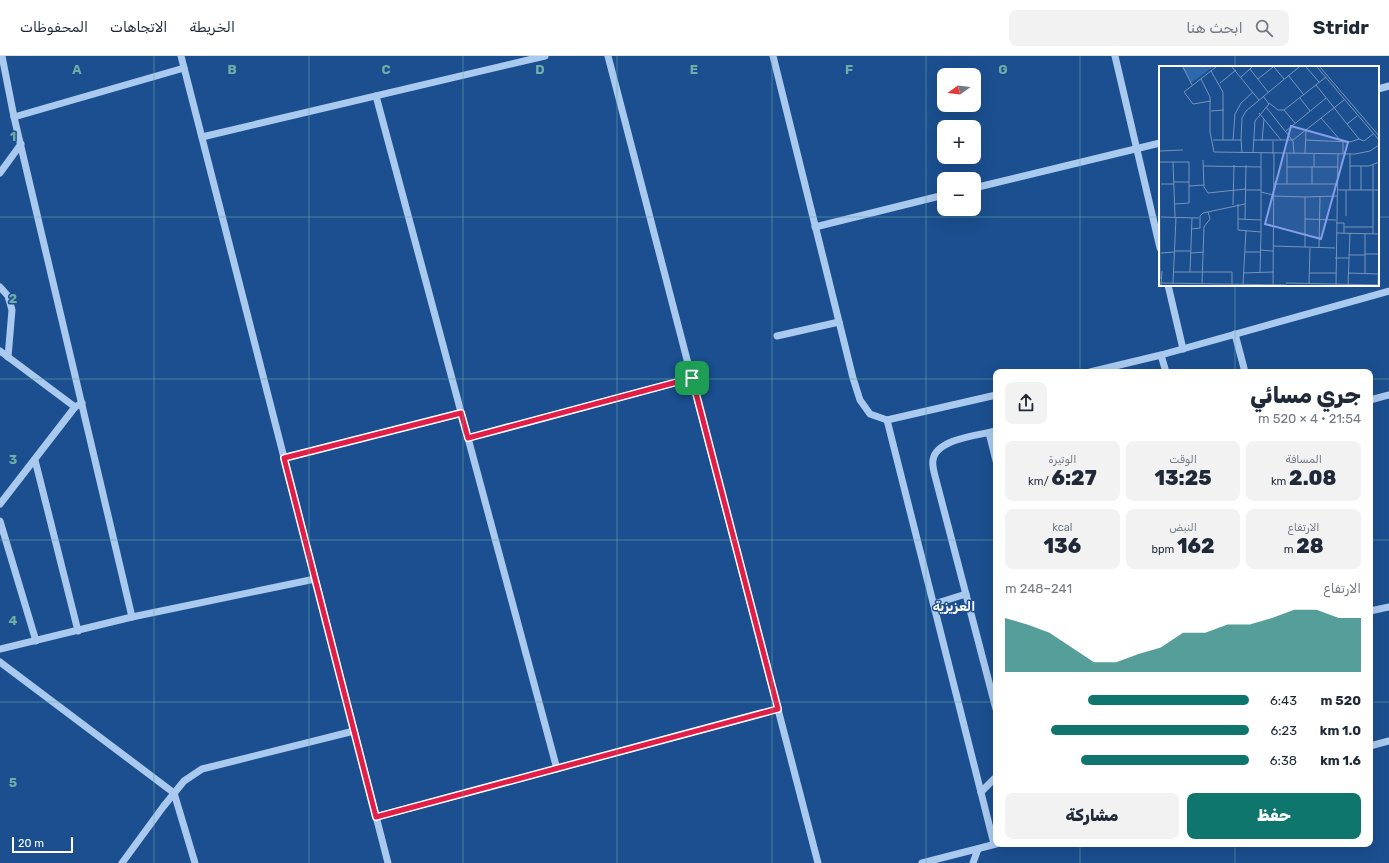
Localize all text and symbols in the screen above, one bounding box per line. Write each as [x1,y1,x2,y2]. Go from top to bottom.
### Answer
search box [1009,10,1289,46]
text: Stridr [1313,16,1369,39]
icon: search [1253,17,1275,39]
text: المحفوظات [20,19,88,36]
text: الاتجاهات [110,19,167,36]
text: الخريطة [189,19,235,36]
text: ابحث هنا [1186,19,1243,37]
text: A [72,62,82,77]
text: B [227,62,237,77]
text: C [381,62,391,77]
text: D [535,62,545,77]
text: E [690,62,698,77]
text: F [845,62,853,77]
text: G [998,62,1008,77]
inset map [1159,66,1379,286]
north arrow [937,68,981,112]
map controls [937,68,981,216]
button: + [937,120,981,164]
text: 1 [10,129,16,144]
button: − [937,172,981,216]
text: 2 [9,291,17,306]
pin [675,361,709,395]
icon: arrive [681,367,703,389]
button: share [1005,382,1047,424]
text: جري مسائي [1250,382,1361,409]
text: 21:54 · 4 × 520 m [1258,411,1361,426]
text: 3 [9,452,18,467]
text: الوتيرة [1048,453,1077,466]
text: الوقت [1169,453,1197,466]
text: المسافة [1285,453,1322,466]
text: 6:27 [1052,466,1097,490]
text: 13:25 [1154,466,1212,490]
text: 2.08 [1289,466,1336,490]
text: /km [1028,475,1052,488]
text: km [1271,475,1289,488]
text: kcal [1052,521,1072,534]
text: النبض [1169,521,1197,534]
text: الارتفاع [1288,521,1320,534]
text: 136 [1044,534,1081,558]
text: 162 [1177,534,1215,558]
text: 28 [1296,534,1324,558]
text: bpm [1151,543,1177,556]
text: m [1284,543,1296,556]
text: 241–248 m [1005,581,1072,596]
text: الارتفاع [1324,581,1361,596]
district label: العزيزية [933,599,975,614]
text: 4 [9,613,18,628]
text: 6:43 [1270,693,1297,708]
text: 520 m [1321,693,1361,708]
text: 6:23 [1270,723,1297,738]
text: 1.0 km [1320,723,1361,738]
text: 6:38 [1270,753,1297,768]
text: 1.6 km [1320,753,1361,768]
text: 5 [9,775,17,790]
button: مشاركة [1005,793,1179,839]
button: حفظ [1187,793,1361,839]
scale bar [12,835,73,854]
text: 20 m [18,837,44,850]

